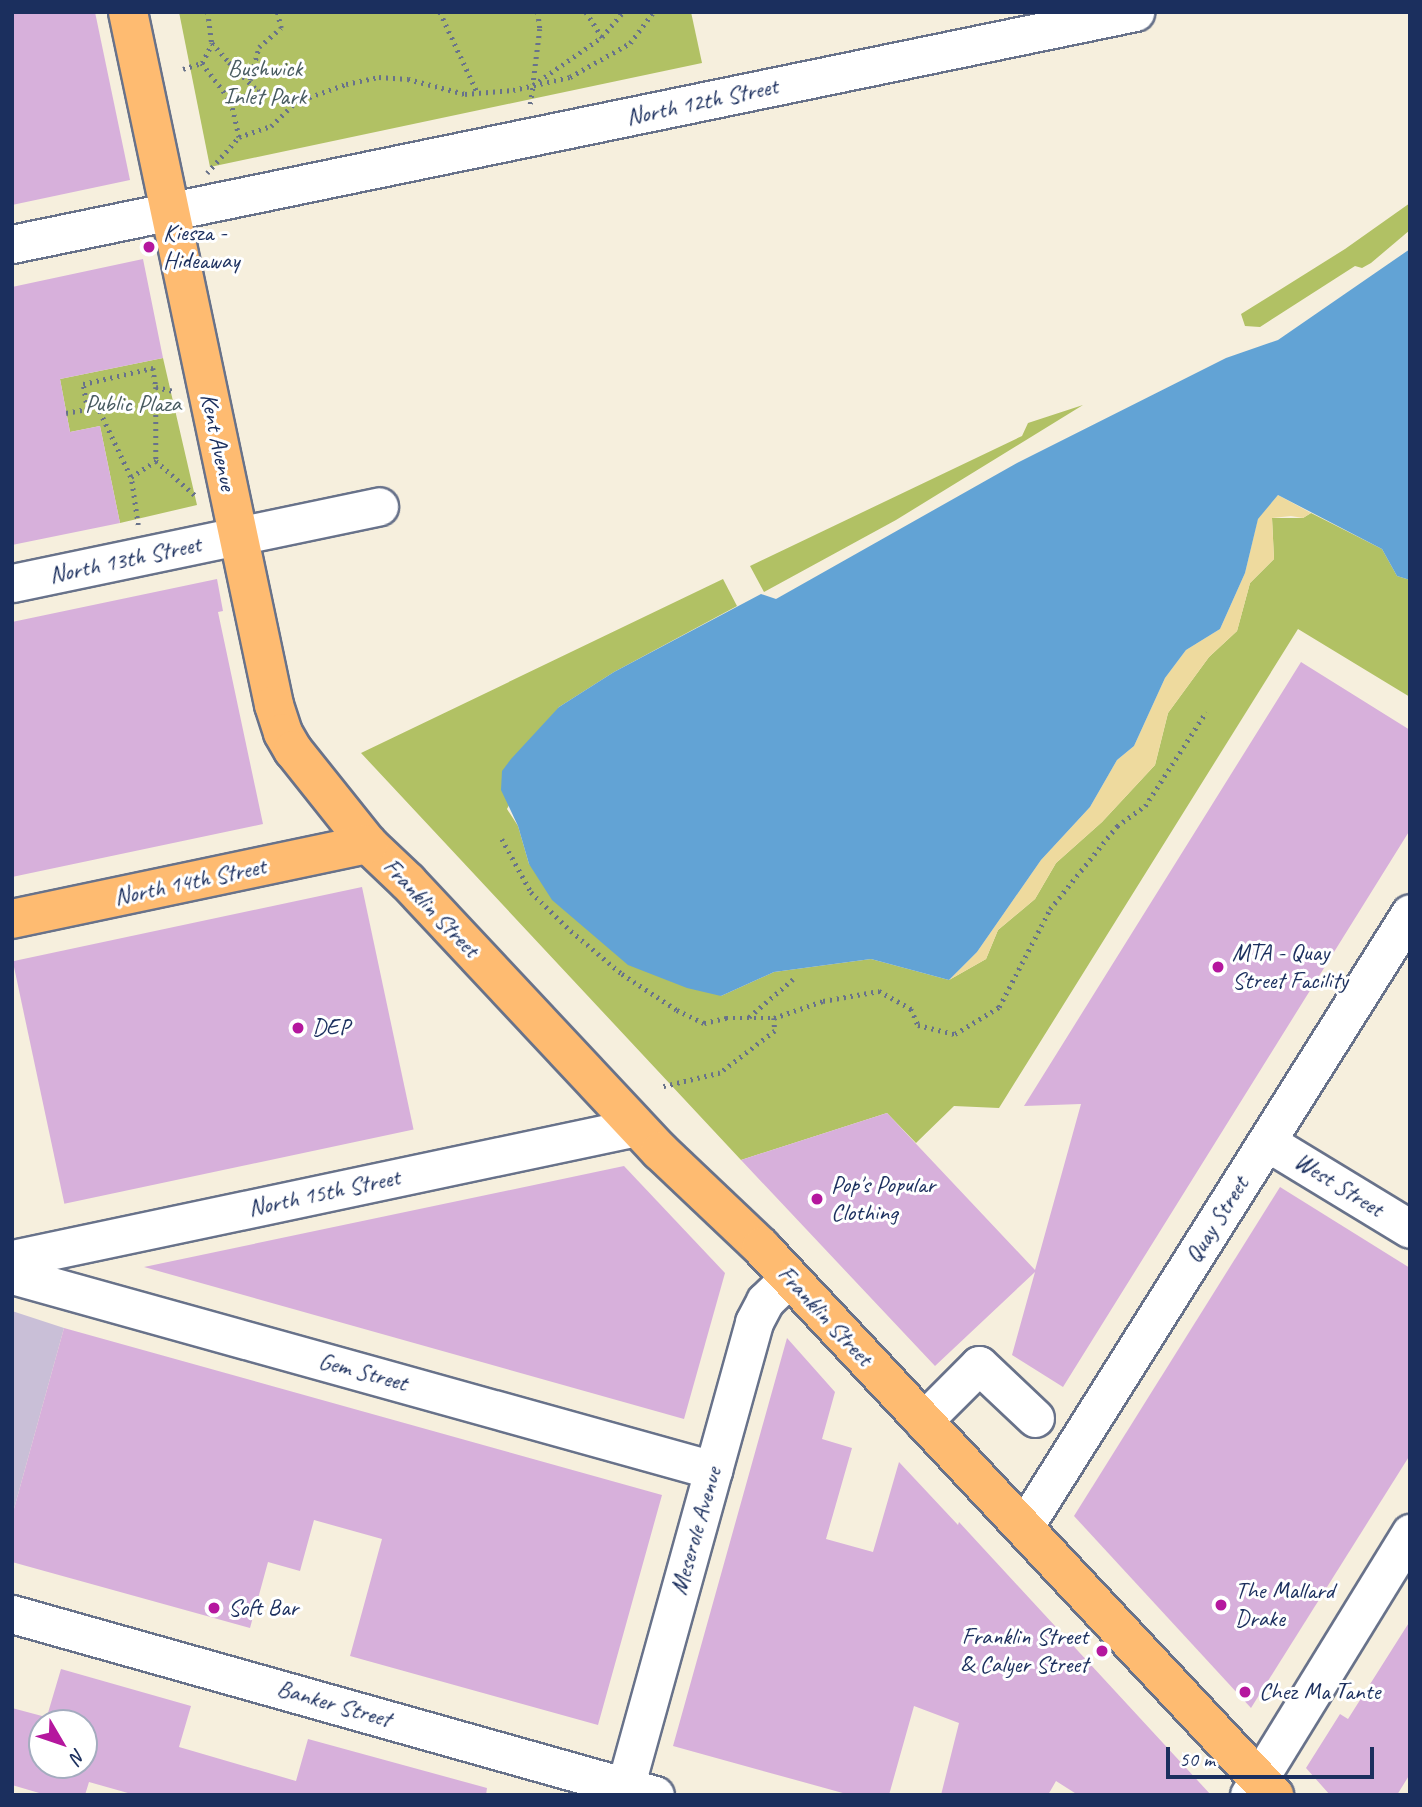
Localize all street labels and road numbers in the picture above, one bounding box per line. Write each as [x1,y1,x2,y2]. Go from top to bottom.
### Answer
street label: North 12th Street [623,72,781,132]
street label: Kent Avenue [194,391,242,493]
street label: North 13th Street [46,530,204,590]
street label: North 14th Street [111,852,269,912]
street label: Franklin Street [377,852,485,964]
street label: West Street [1289,1146,1389,1224]
street label: North 15th Street [245,1163,403,1223]
street label: Quay Street [1179,1171,1255,1269]
street label: Franklin Street [771,1260,879,1372]
street label: Gem Street [315,1346,411,1398]
street label: Meserole Avenue [664,1464,728,1598]
street label: Banker Street [274,1674,394,1734]

